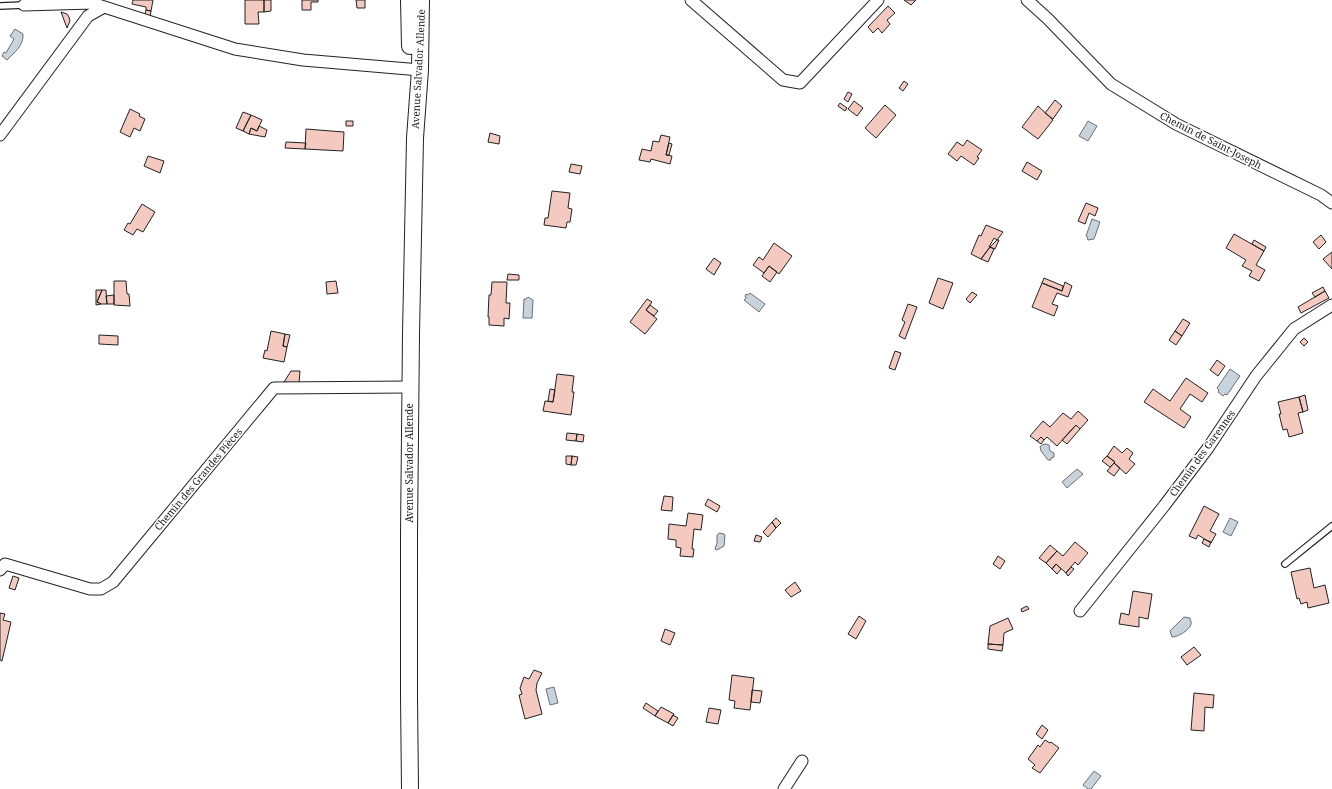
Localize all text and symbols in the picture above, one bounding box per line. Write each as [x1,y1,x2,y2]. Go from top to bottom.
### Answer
street label: Avenue Salvador Allende [408,9,428,129]
street label: Chemin de Saint-Joseph [1158,108,1265,172]
street label: Avenue Salvador Allende [402,403,416,523]
street label: Chemin des Garennes [1166,407,1238,499]
street label: Chemin des Grandes Pièces [151,424,245,533]

